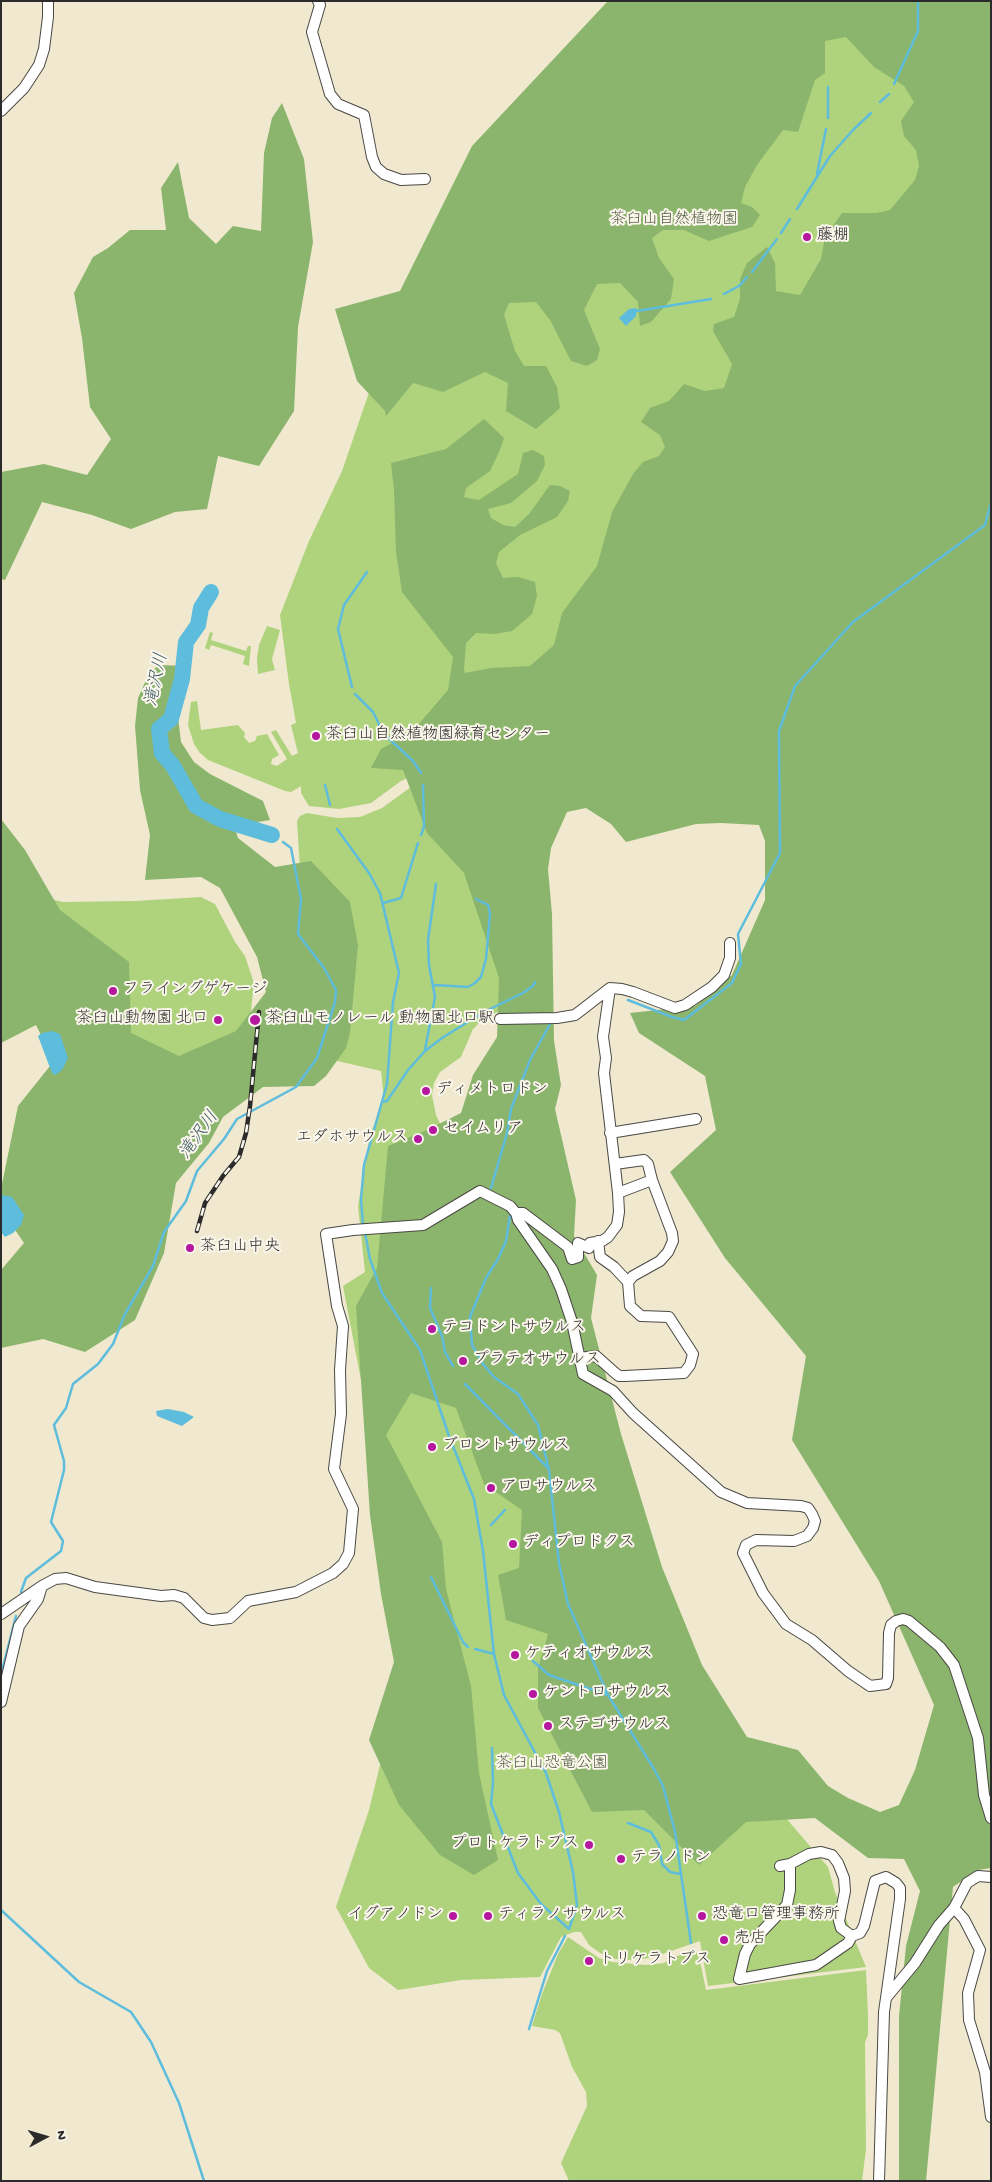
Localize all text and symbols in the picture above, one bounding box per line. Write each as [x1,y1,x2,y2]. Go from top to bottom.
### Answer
park label: 茶臼山自然植物園 [610,211,738,231]
place label: 藤棚 [817,227,849,247]
marker: 藤棚 [801,231,813,243]
water label: 滝沢川 [142,651,174,709]
place label: 茶臼山自然植物園緑育センター [326,726,550,746]
marker: 茶臼山自然植物園緑育センター [310,730,322,742]
place label: フライングゲケージ [123,981,267,1001]
marker: フライングゲケージ [107,985,119,997]
place label: 茶臼山動物園 北口 [76,1010,208,1030]
place label: 茶臼山モノレール 動物園北口駅 [266,1010,494,1030]
marker: 茶臼山モノレール 動物園北口駅 [248,1013,262,1027]
marker: 茶臼山動物園 北口 [212,1014,224,1026]
place label: ディメトロドン [436,1081,548,1101]
marker: ディメトロドン [420,1085,432,1097]
water label: 滝沢川 [175,1108,225,1164]
place label: セイムリア [443,1120,523,1140]
marker: セイムリア [427,1124,439,1136]
place label: エダホサウルス [296,1129,408,1149]
marker: エダホサウルス [412,1133,424,1145]
place label: 茶臼山中央 [200,1238,280,1258]
marker: 茶臼山中央 [184,1242,196,1254]
place label: テコドントサウルス [442,1319,586,1339]
marker: テコドントサウルス [426,1323,438,1335]
place label: プラテオサウルス [473,1351,601,1371]
marker: プラテオサウルス [457,1355,469,1367]
place label: ブロントサウルス [442,1437,570,1457]
marker: ブロントサウルス [426,1441,438,1453]
place label: アロサウルス [501,1478,597,1498]
marker: アロサウルス [485,1482,497,1494]
place label: ディプロドクス [523,1534,635,1554]
marker: ディプロドクス [507,1538,519,1550]
place label: ケティオサウルス [525,1645,653,1665]
marker: ケティオサウルス [509,1649,521,1661]
place label: ケントロサウルス [543,1684,671,1704]
marker: ケントロサウルス [527,1688,539,1700]
place label: ステゴサウルス [558,1716,670,1736]
marker: ステゴサウルス [542,1720,554,1732]
park label: 茶臼山恐竜公園 [496,1755,608,1775]
place label: プロトケラトプス [451,1835,579,1855]
marker: プロトケラトプス [583,1839,595,1851]
place label: テラノドン [631,1849,711,1869]
marker: テラノドン [615,1853,627,1865]
place label: イグアノドン [347,1906,443,1926]
place label: ティラノサウルス [498,1906,626,1926]
place label: 恐竜口管理事務所 [712,1906,840,1926]
marker: イグアノドン [447,1910,459,1922]
marker: ティラノサウルス [482,1910,494,1922]
marker: 恐竜口管理事務所 [696,1910,708,1922]
place label: 売店 [734,1930,766,1950]
marker: 売店 [718,1934,730,1946]
place label: トリケラトプス [599,1951,711,1971]
marker: トリケラトプス [583,1955,595,1967]
north arrow [20,2112,70,2162]
text: N [51,2130,69,2141]

